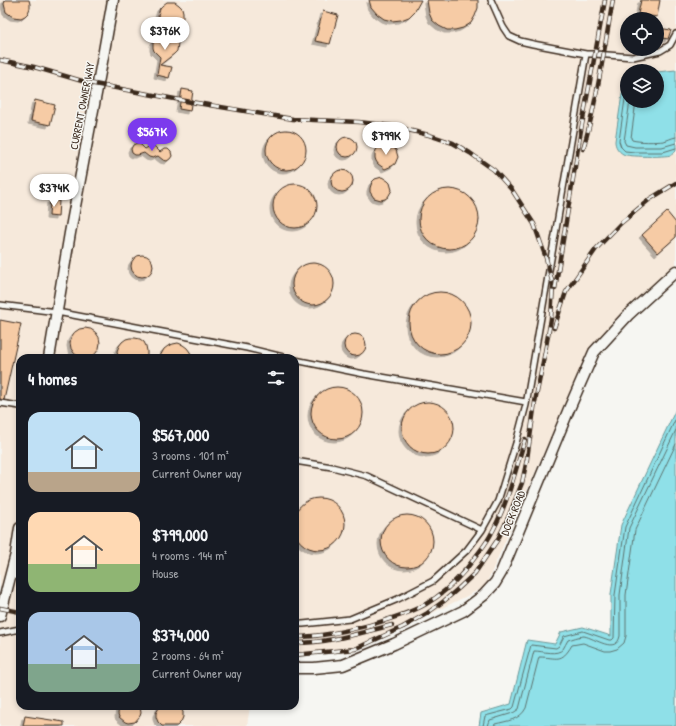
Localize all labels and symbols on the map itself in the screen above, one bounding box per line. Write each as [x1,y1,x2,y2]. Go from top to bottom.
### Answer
pin: $376K [137,17,193,51]
street label: CURRENT OWNER WAY [67,61,97,151]
pin: $567K [124,118,180,152]
pin: $799K [358,122,414,156]
pin: $374K [26,174,82,208]
street label: DOCK ROAD [498,488,529,538]

